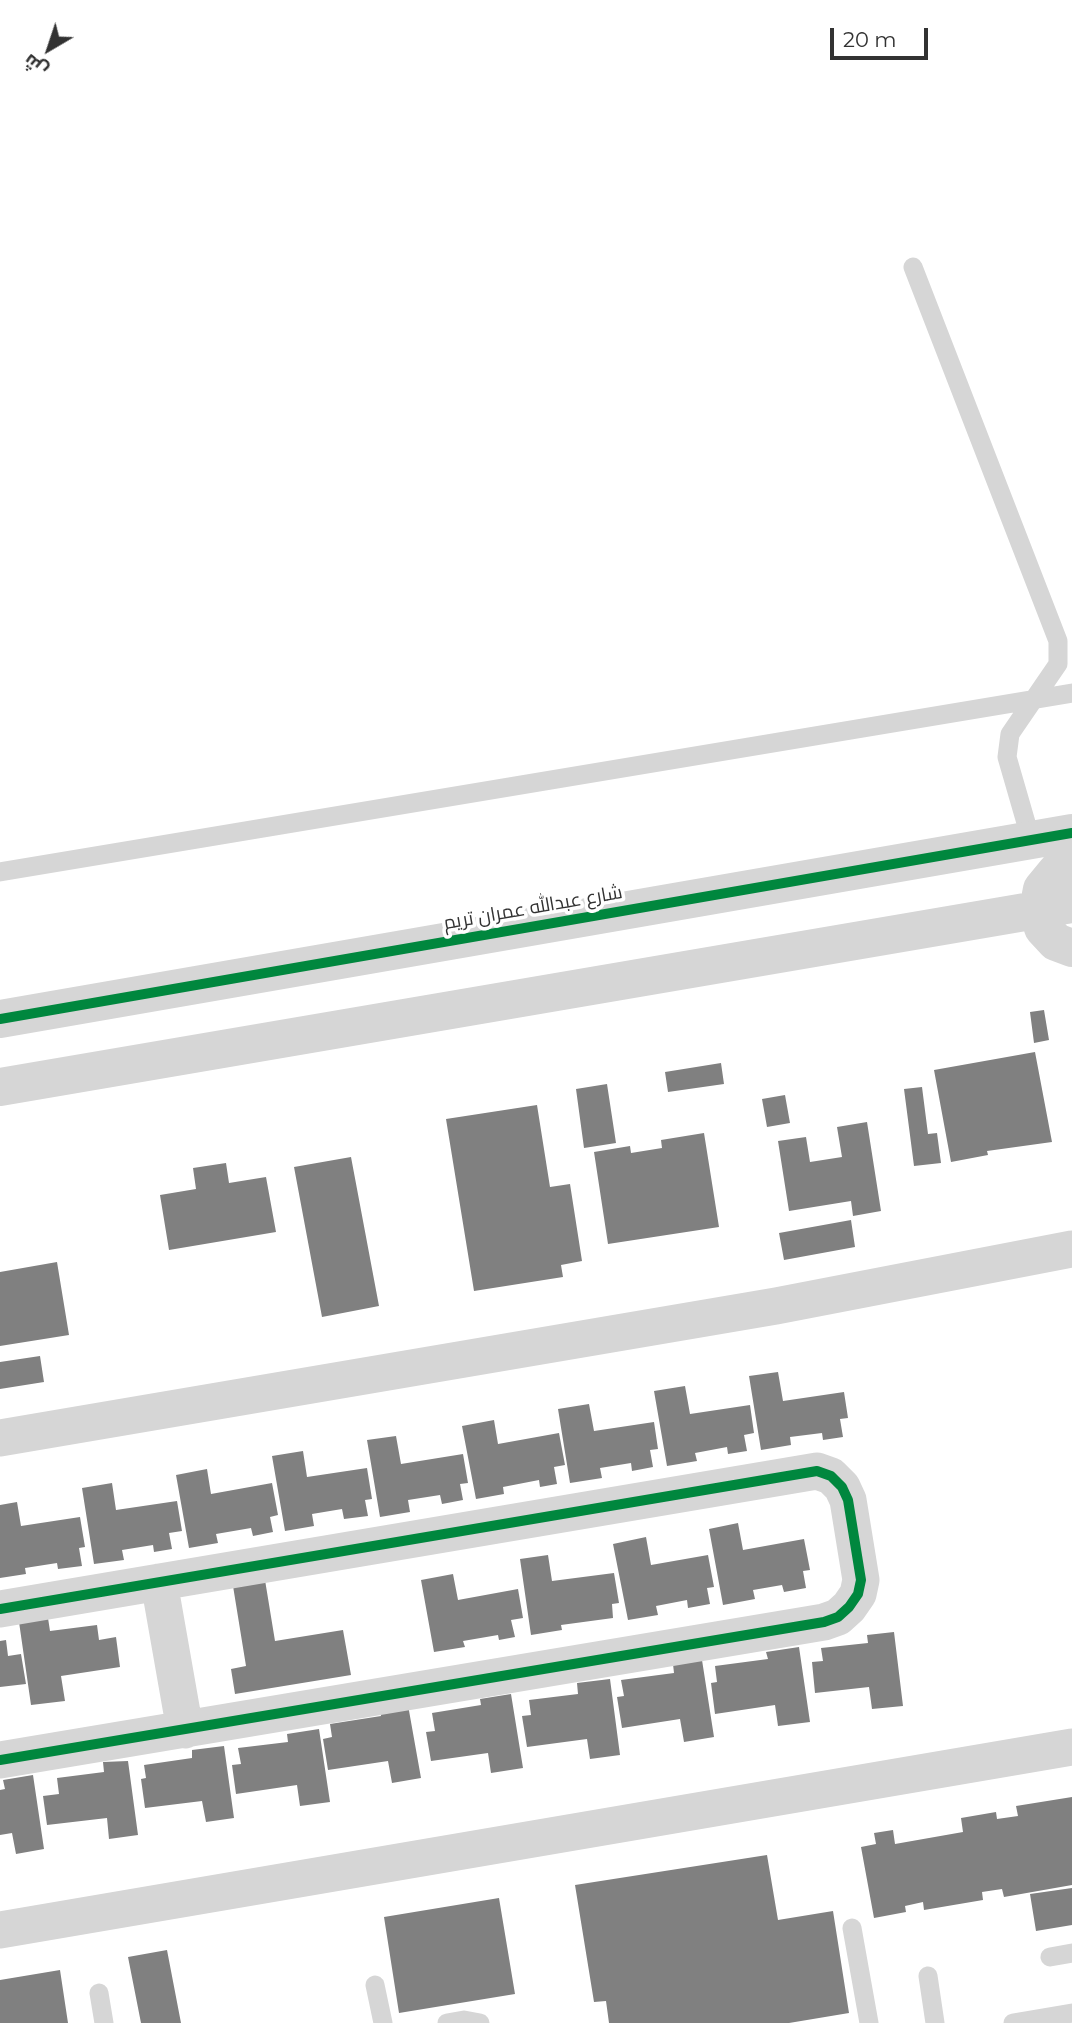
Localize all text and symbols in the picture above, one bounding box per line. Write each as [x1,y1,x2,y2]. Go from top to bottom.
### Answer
north arrow [14,14,84,84]
scale bar [834,14,932,58]
text: 20 m [843,27,897,52]
text: ش [19,49,52,82]
street label: شارع عبدالله عمران تريم [442,881,624,935]

